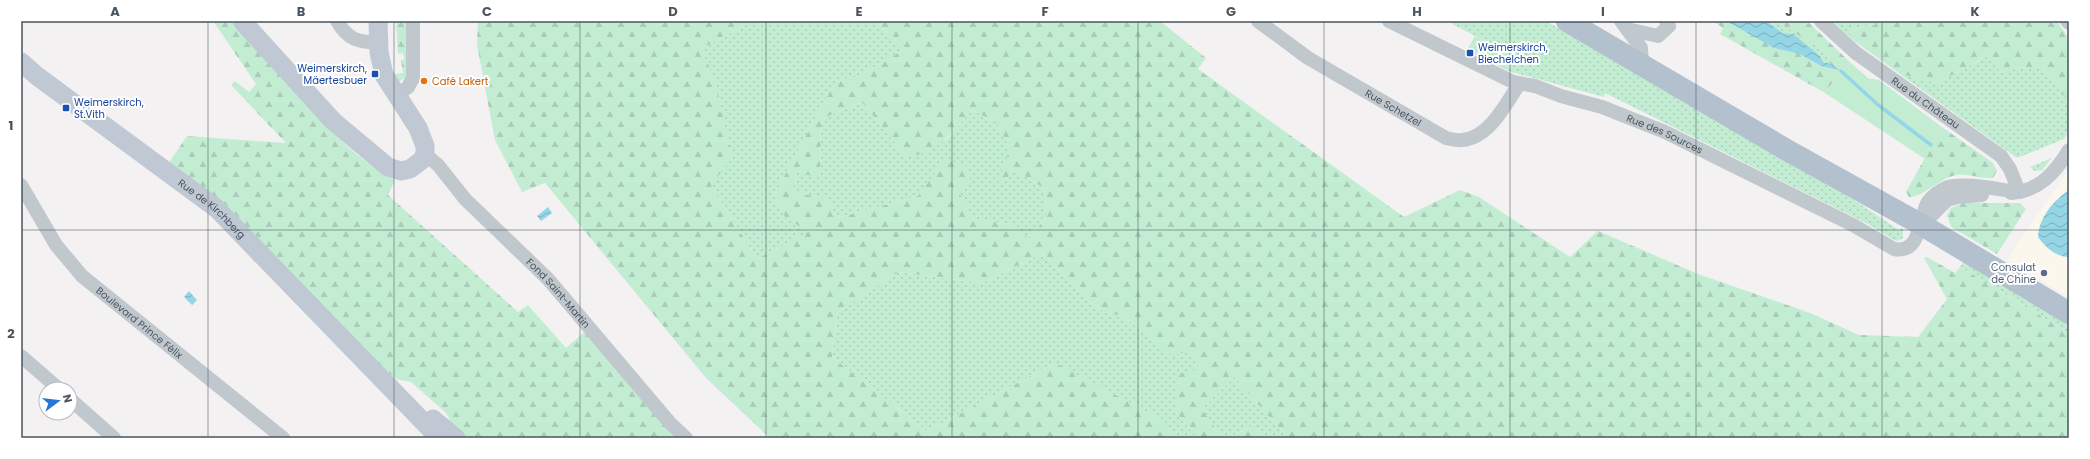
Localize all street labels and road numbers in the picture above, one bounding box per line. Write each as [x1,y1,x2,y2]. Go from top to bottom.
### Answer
street label: Rue du Château [1888,73,1963,132]
street label: Rue Schetzel [1363,85,1424,130]
street label: Rue des Sources [1624,110,1705,157]
street label: Rue de Kirchberg [175,175,249,242]
street label: Fond Saint-Martin [523,254,594,331]
street label: Boulevard Prince Félix [93,283,186,362]

